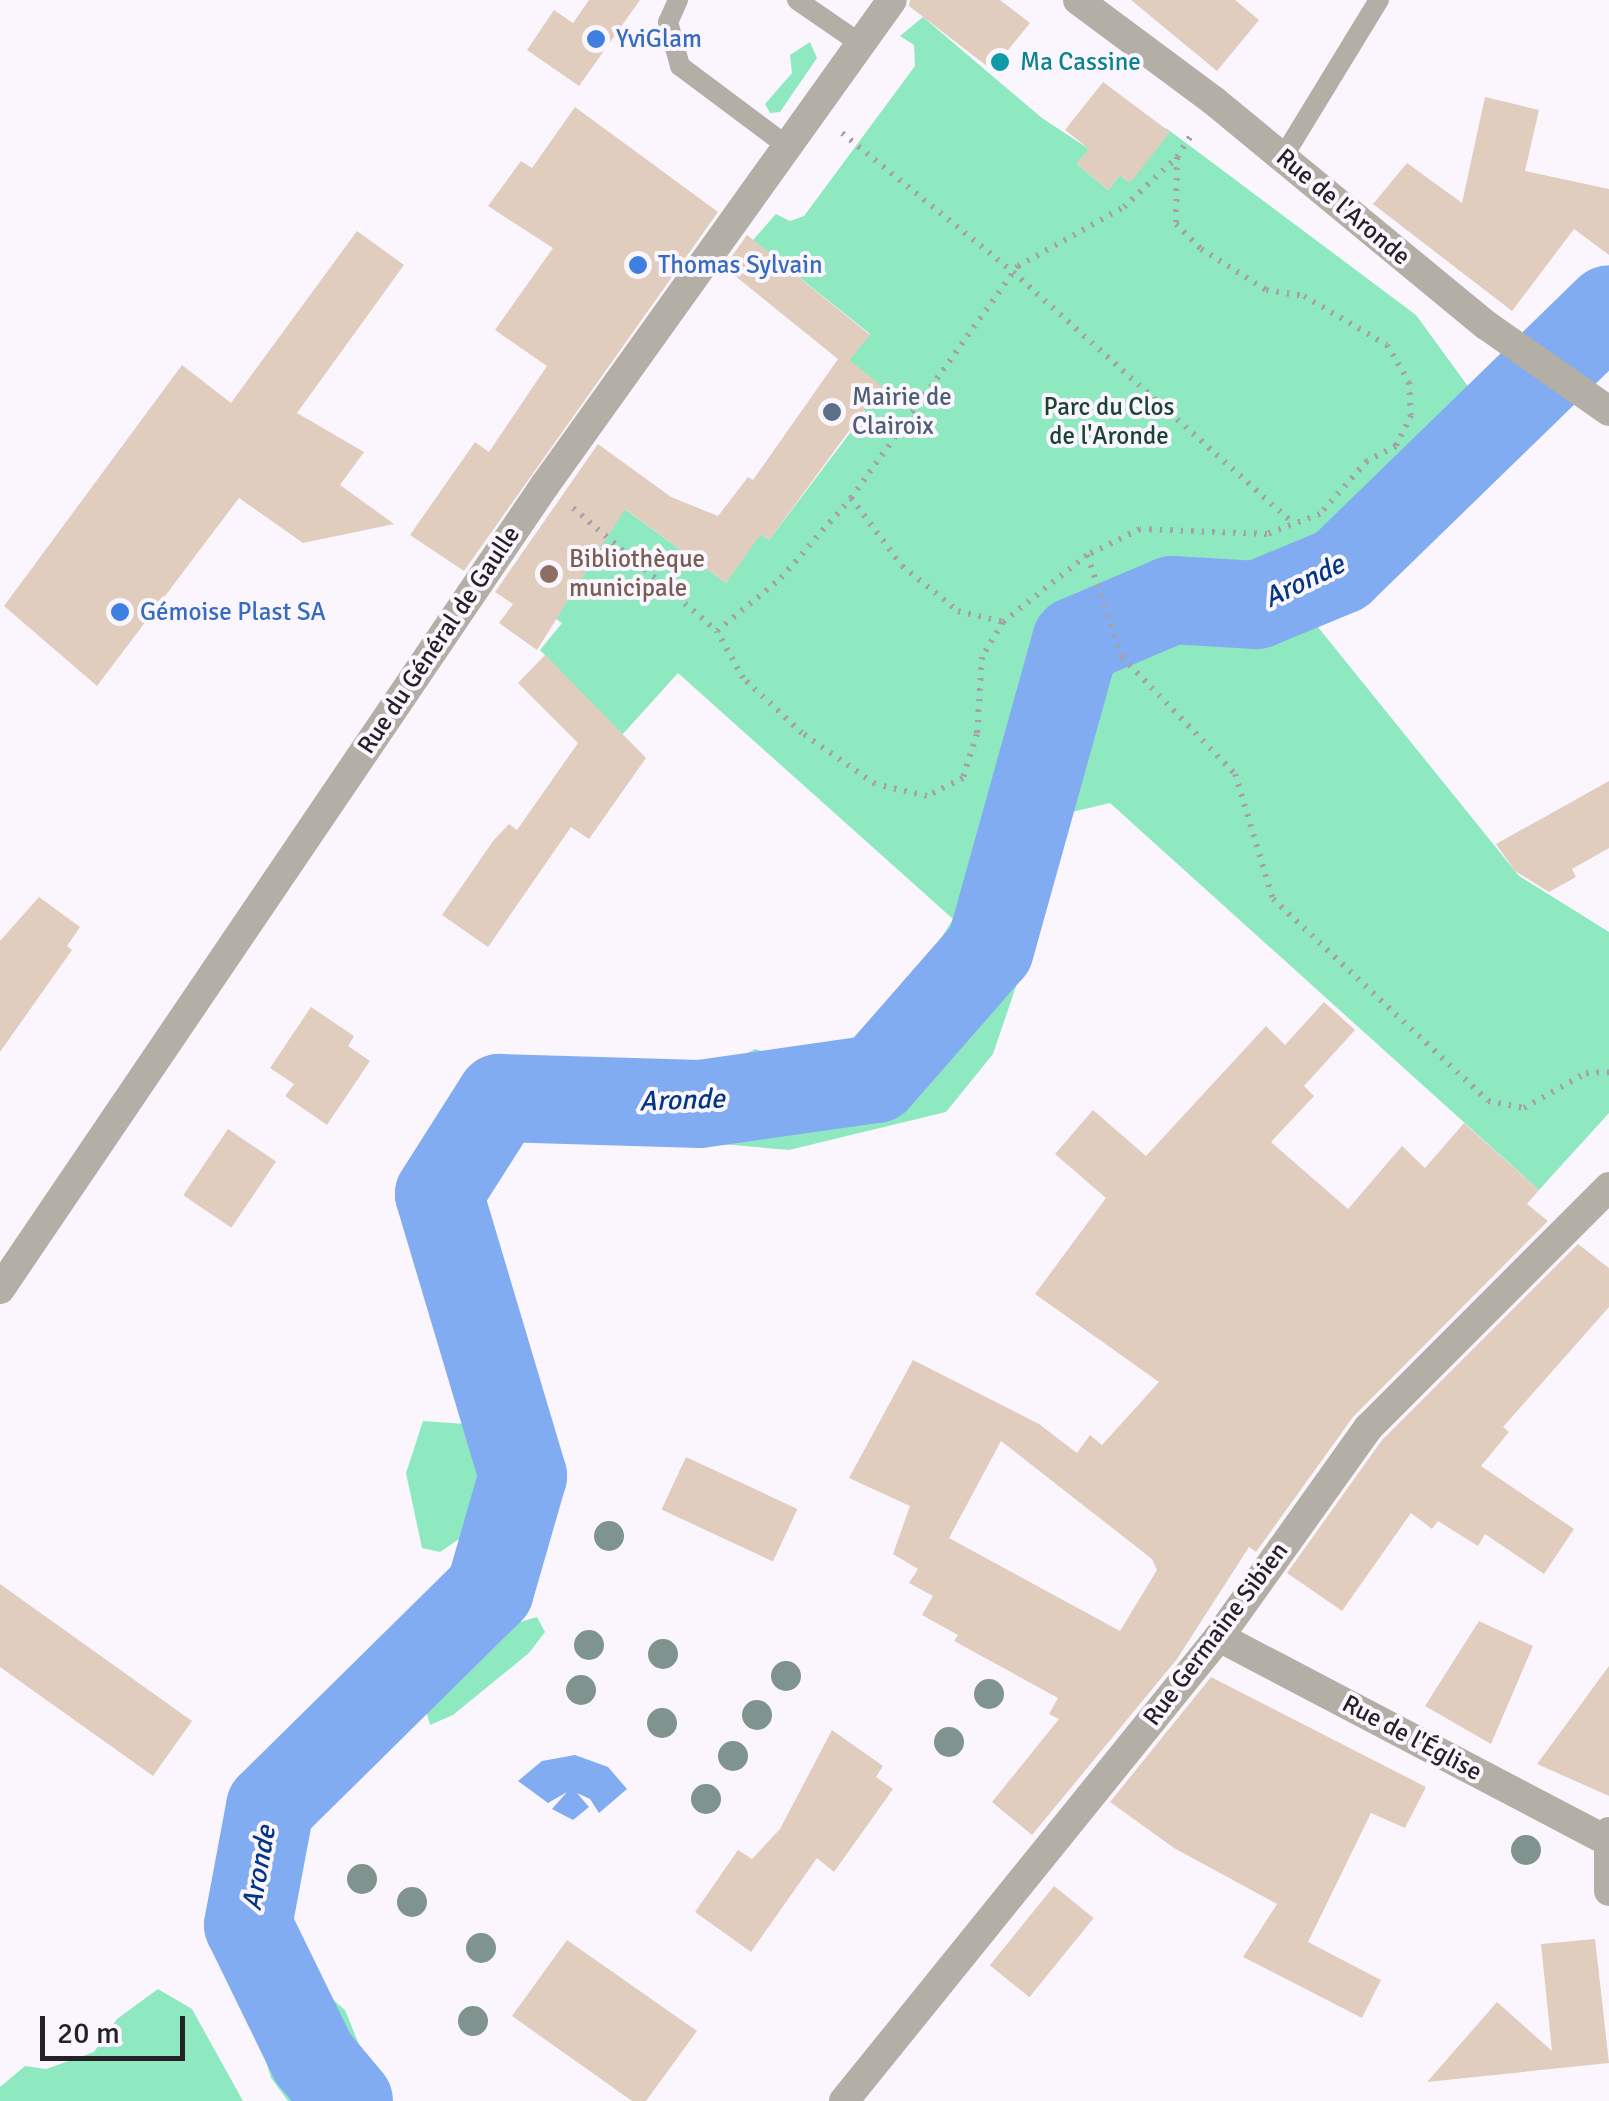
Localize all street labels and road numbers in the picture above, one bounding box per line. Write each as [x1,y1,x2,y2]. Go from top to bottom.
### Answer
street label: Rue de l'Aronde [1270,142,1416,272]
street label: Rue du Général de Gaulle [352,520,526,760]
street label: Rue Germaine Sibien [1137,1536,1295,1732]
street label: Rue de l'Église [1337,1689,1487,1787]

